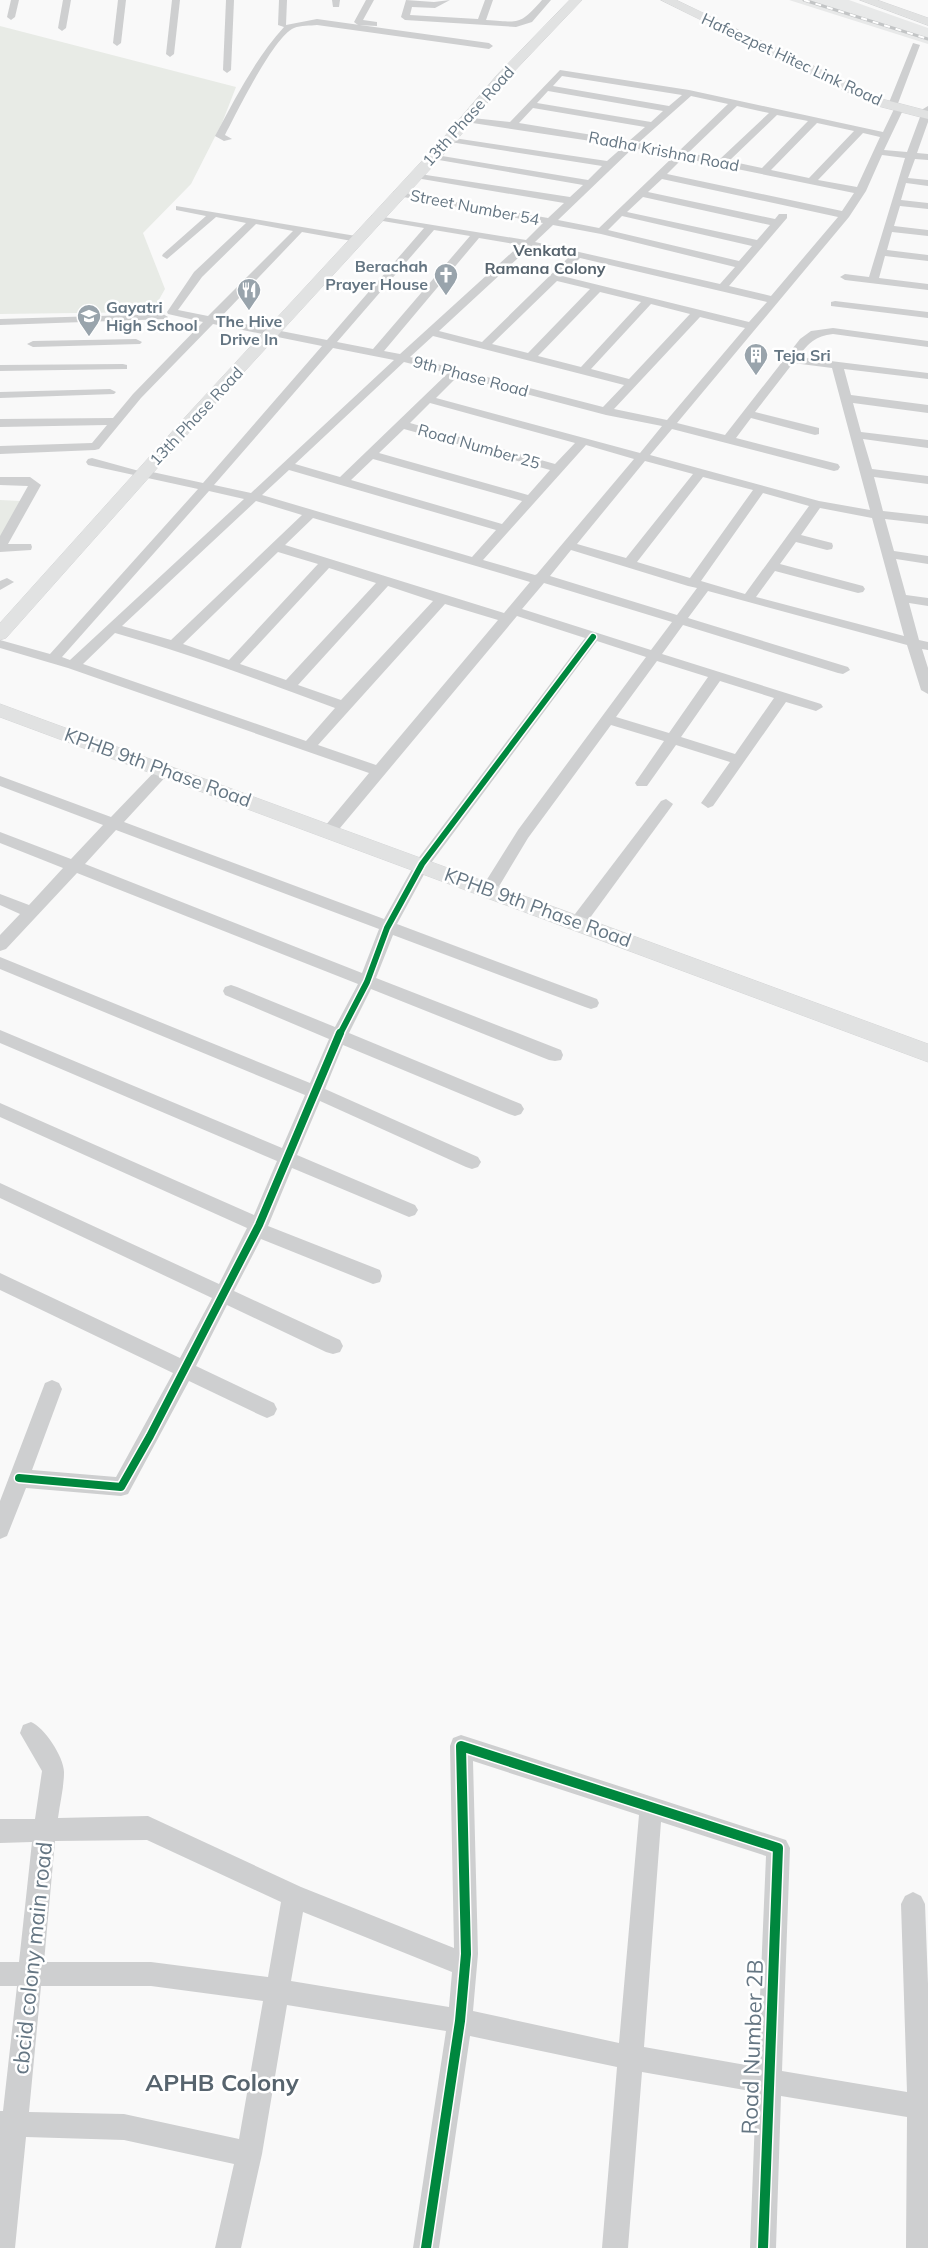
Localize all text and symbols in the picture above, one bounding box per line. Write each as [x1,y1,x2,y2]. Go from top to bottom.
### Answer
street label: Hafeezpet Hitec Link Road [699,8,885,110]
street label: 13th Phase Road [418,62,518,170]
street label: Radha Krishna Road [587,127,741,175]
street label: Street Number 54 [409,185,542,229]
district label: Venkata Ramana Colony [484,240,606,278]
place label: Berachah Prayer House [325,256,428,294]
church icon: Berachah Prayer House [433,262,459,296]
restaurant icon: The Hive Drive In [236,277,262,311]
place label: Gayatri High School [106,297,198,335]
school or university icon: Gayatri High School [76,303,102,337]
place label: The Hive Drive In [216,311,283,349]
building icon: Teja Sri [743,342,769,376]
place label: Teja Sri [774,345,831,365]
street label: 9th Phase Road [411,351,531,401]
street label: 13th Phase Road [145,362,247,470]
street label: Road Number 25 [416,419,542,473]
street label: KPHB 9th Phase Road [61,722,255,812]
street label: KPHB 9th Phase Road [441,862,635,952]
street label: cbcid colony main road [6,1840,58,2076]
street label: Road Number 2B [735,1959,769,2135]
district label: APHB Colony [145,2067,300,2097]

